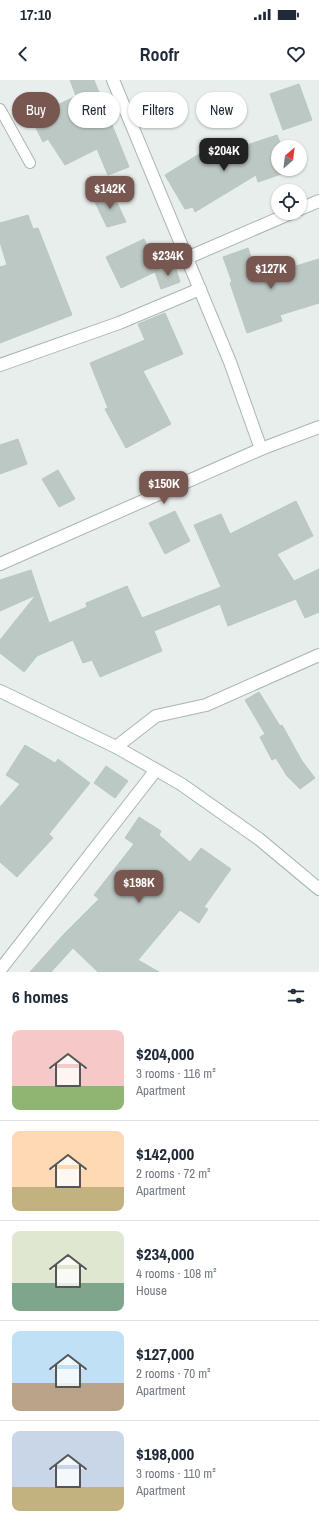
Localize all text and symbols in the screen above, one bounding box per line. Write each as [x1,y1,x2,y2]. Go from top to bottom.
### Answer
text: 17:10 [20,4,51,25]
text: Roofr [140,42,179,67]
icon: back [12,43,34,65]
icon: heart [285,43,307,65]
chip: Buy [12,92,60,128]
chip: Rent [68,92,120,128]
chip: Filters [128,92,188,128]
chip: New [196,92,247,128]
pin: $204K [196,138,252,172]
north arrow [271,140,307,176]
map controls [271,140,307,220]
text: $204K [208,142,240,159]
pin: $142K [82,176,138,210]
text: $142K [94,180,126,197]
button: locate [271,184,307,220]
pin: $234K [140,243,196,277]
text: $234K [152,247,184,264]
pin: $127K [243,256,299,290]
text: $127K [255,260,287,277]
pin: $150K [136,471,192,505]
text: $150K [148,475,180,492]
pin: $198K [111,870,167,904]
text: $198K [123,874,155,891]
text: 6 homes [12,985,69,1008]
icon: filters [285,985,307,1007]
text: $204,000 [136,1042,194,1065]
icon: home [44,1046,92,1094]
text: 3 rooms · 116 m² [136,1065,216,1082]
text: Apartment [136,1082,185,1099]
text: $142,000 [136,1142,194,1165]
icon: home [44,1147,92,1195]
text: 2 rooms · 72 m² [136,1165,211,1182]
text: Apartment [136,1182,185,1199]
text: $234,000 [136,1242,194,1265]
icon: home [44,1247,92,1295]
text: 4 rooms · 108 m² [136,1265,217,1282]
text: House [136,1282,167,1299]
text: $127,000 [136,1342,194,1365]
icon: home [44,1347,92,1395]
text: 2 rooms · 70 m² [136,1365,211,1382]
text: Apartment [136,1382,185,1399]
text: $198,000 [136,1442,194,1465]
icon: home [44,1447,92,1495]
text: 3 rooms · 110 m² [136,1465,216,1482]
text: Apartment [136,1482,185,1499]

